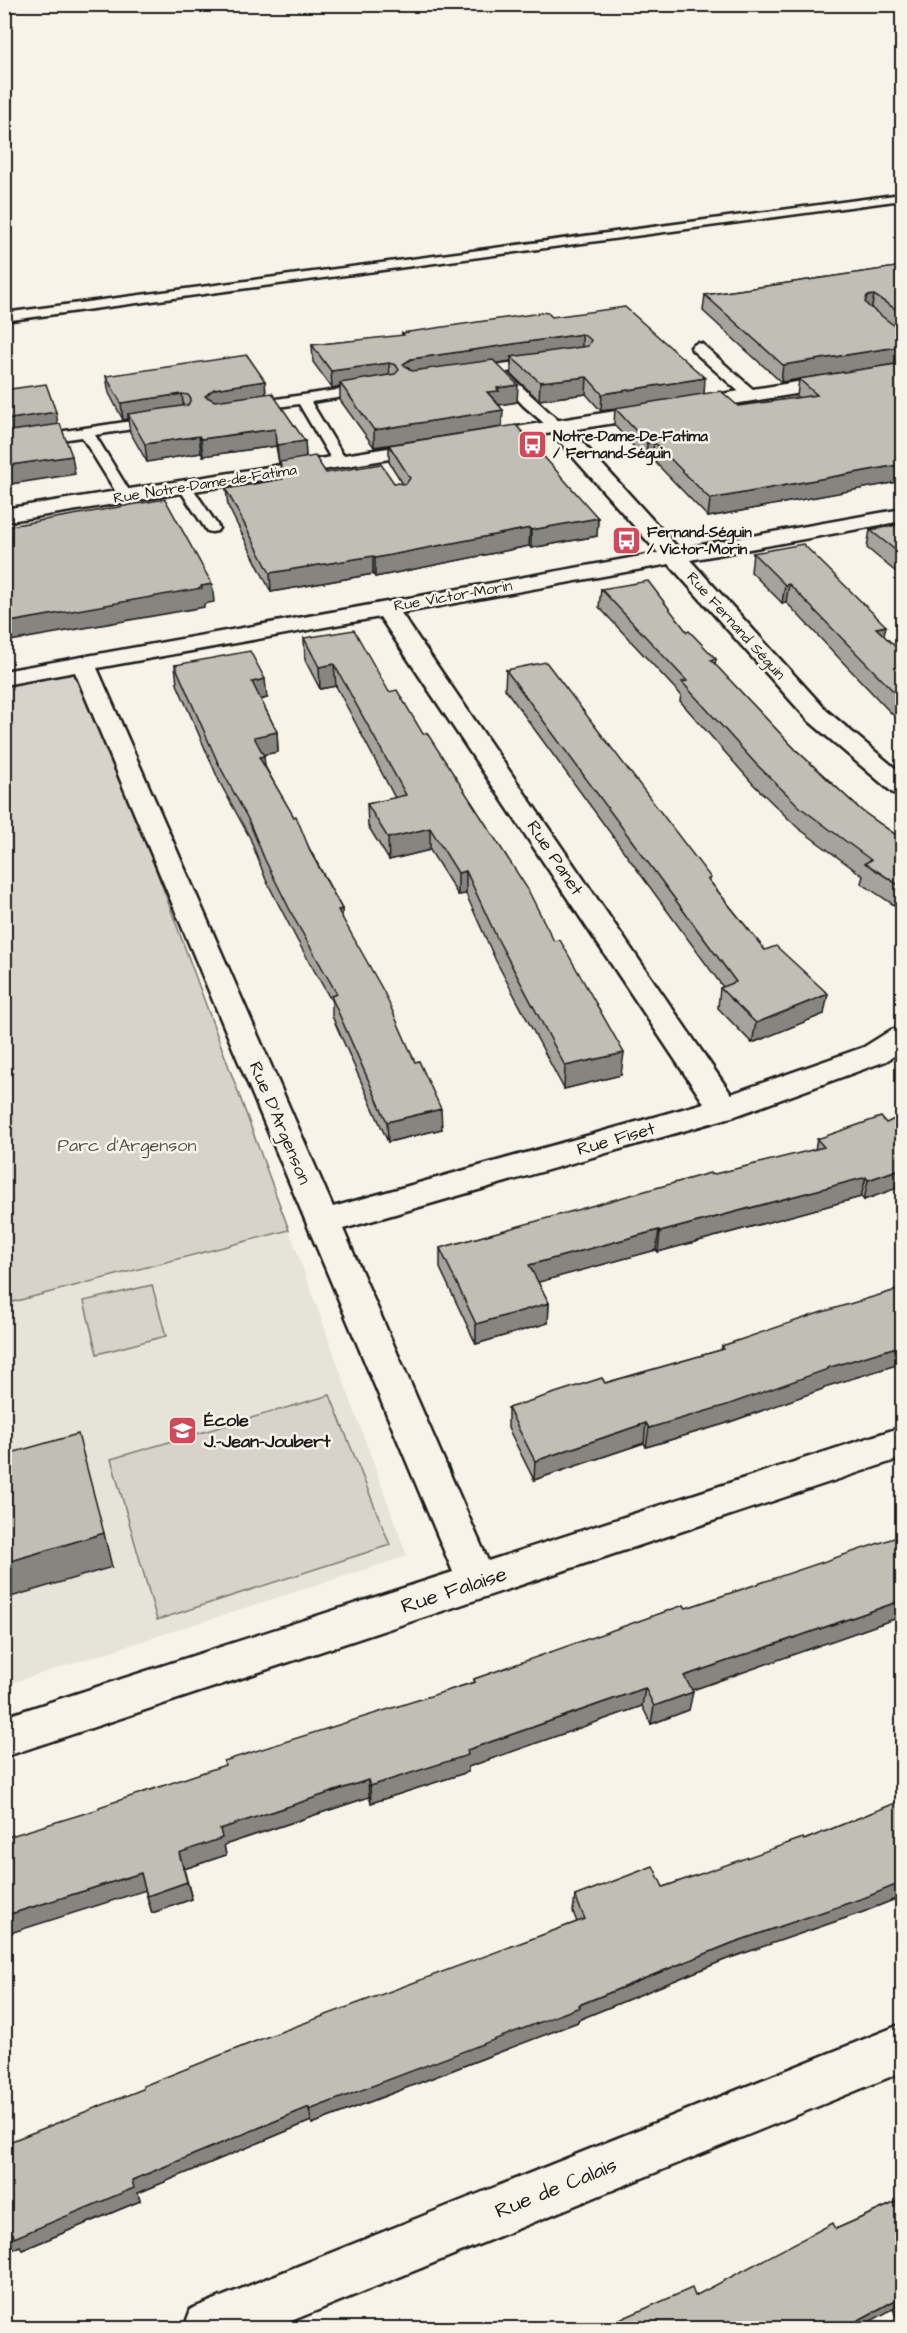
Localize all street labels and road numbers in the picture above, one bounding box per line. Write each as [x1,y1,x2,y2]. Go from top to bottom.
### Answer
street label: Rue Notre-Dame-de-Fatima [112,459,299,509]
street label: Rue Fernand Séguin [681,568,790,685]
street label: Rue Victor-Morin [392,575,514,617]
street label: Rue Panet [521,816,590,901]
street label: Rue D'Argenson [242,1058,317,1189]
street label: Rue Fiset [574,1116,659,1162]
street label: Rue Falaise [397,1559,511,1621]
street label: Rue de Calais [491,2150,621,2226]

